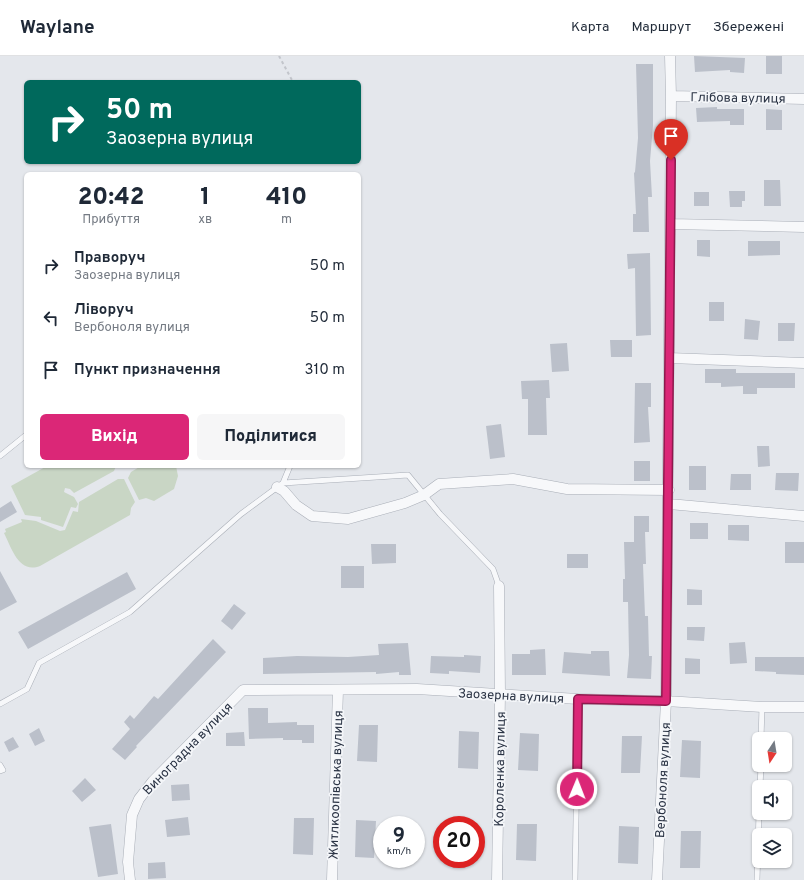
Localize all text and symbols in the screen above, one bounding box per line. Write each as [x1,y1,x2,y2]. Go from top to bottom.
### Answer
text: Waylane [20,16,95,40]
text: Карта [571,19,609,36]
text: Маршрут [631,19,691,36]
text: Збережені [713,19,784,36]
street label: Глібова вулиця [690,90,786,108]
text: 50 m [106,93,173,129]
icon: right [40,96,92,148]
pin [654,119,688,160]
icon: arrive [660,125,682,147]
text: Заозерна вулиця [106,128,253,151]
text: 20:42 [78,183,145,213]
text: 1 [200,183,210,213]
text: 410 [266,183,307,213]
text: Прибуття [82,212,140,228]
text: хв [198,212,212,228]
text: m [281,212,292,228]
text: Праворуч [74,249,145,268]
icon: right [40,255,62,277]
text: 50 m [310,257,345,276]
text: Заозерна вулиця [74,268,180,284]
text: Ліворуч [74,301,134,320]
icon: left [40,307,62,329]
text: 50 m [310,309,345,328]
text: Вербоноля вулиця [74,320,190,336]
icon: arrive [40,359,62,381]
text: Пункт призначення [74,361,221,380]
text: 310 m [305,361,345,380]
button: Вихід [40,414,189,460]
button: Поділитися [197,414,345,460]
street label: Заозерна вулиця [457,686,564,708]
street label: Виноградна вулиця [140,700,237,799]
street label: Житлкоопівська вулиця [326,710,348,860]
street label: Короленка вулиця [492,711,510,827]
street label: Вербоноля вулиця [653,722,675,838]
north arrow [752,732,792,772]
map controls [752,732,792,868]
position arrow [556,768,598,810]
button: sound [752,780,792,820]
speed limit sign: 20 [433,816,485,868]
text: 9 [393,824,405,850]
button: layers [752,828,792,868]
text: km/h [387,845,411,858]

